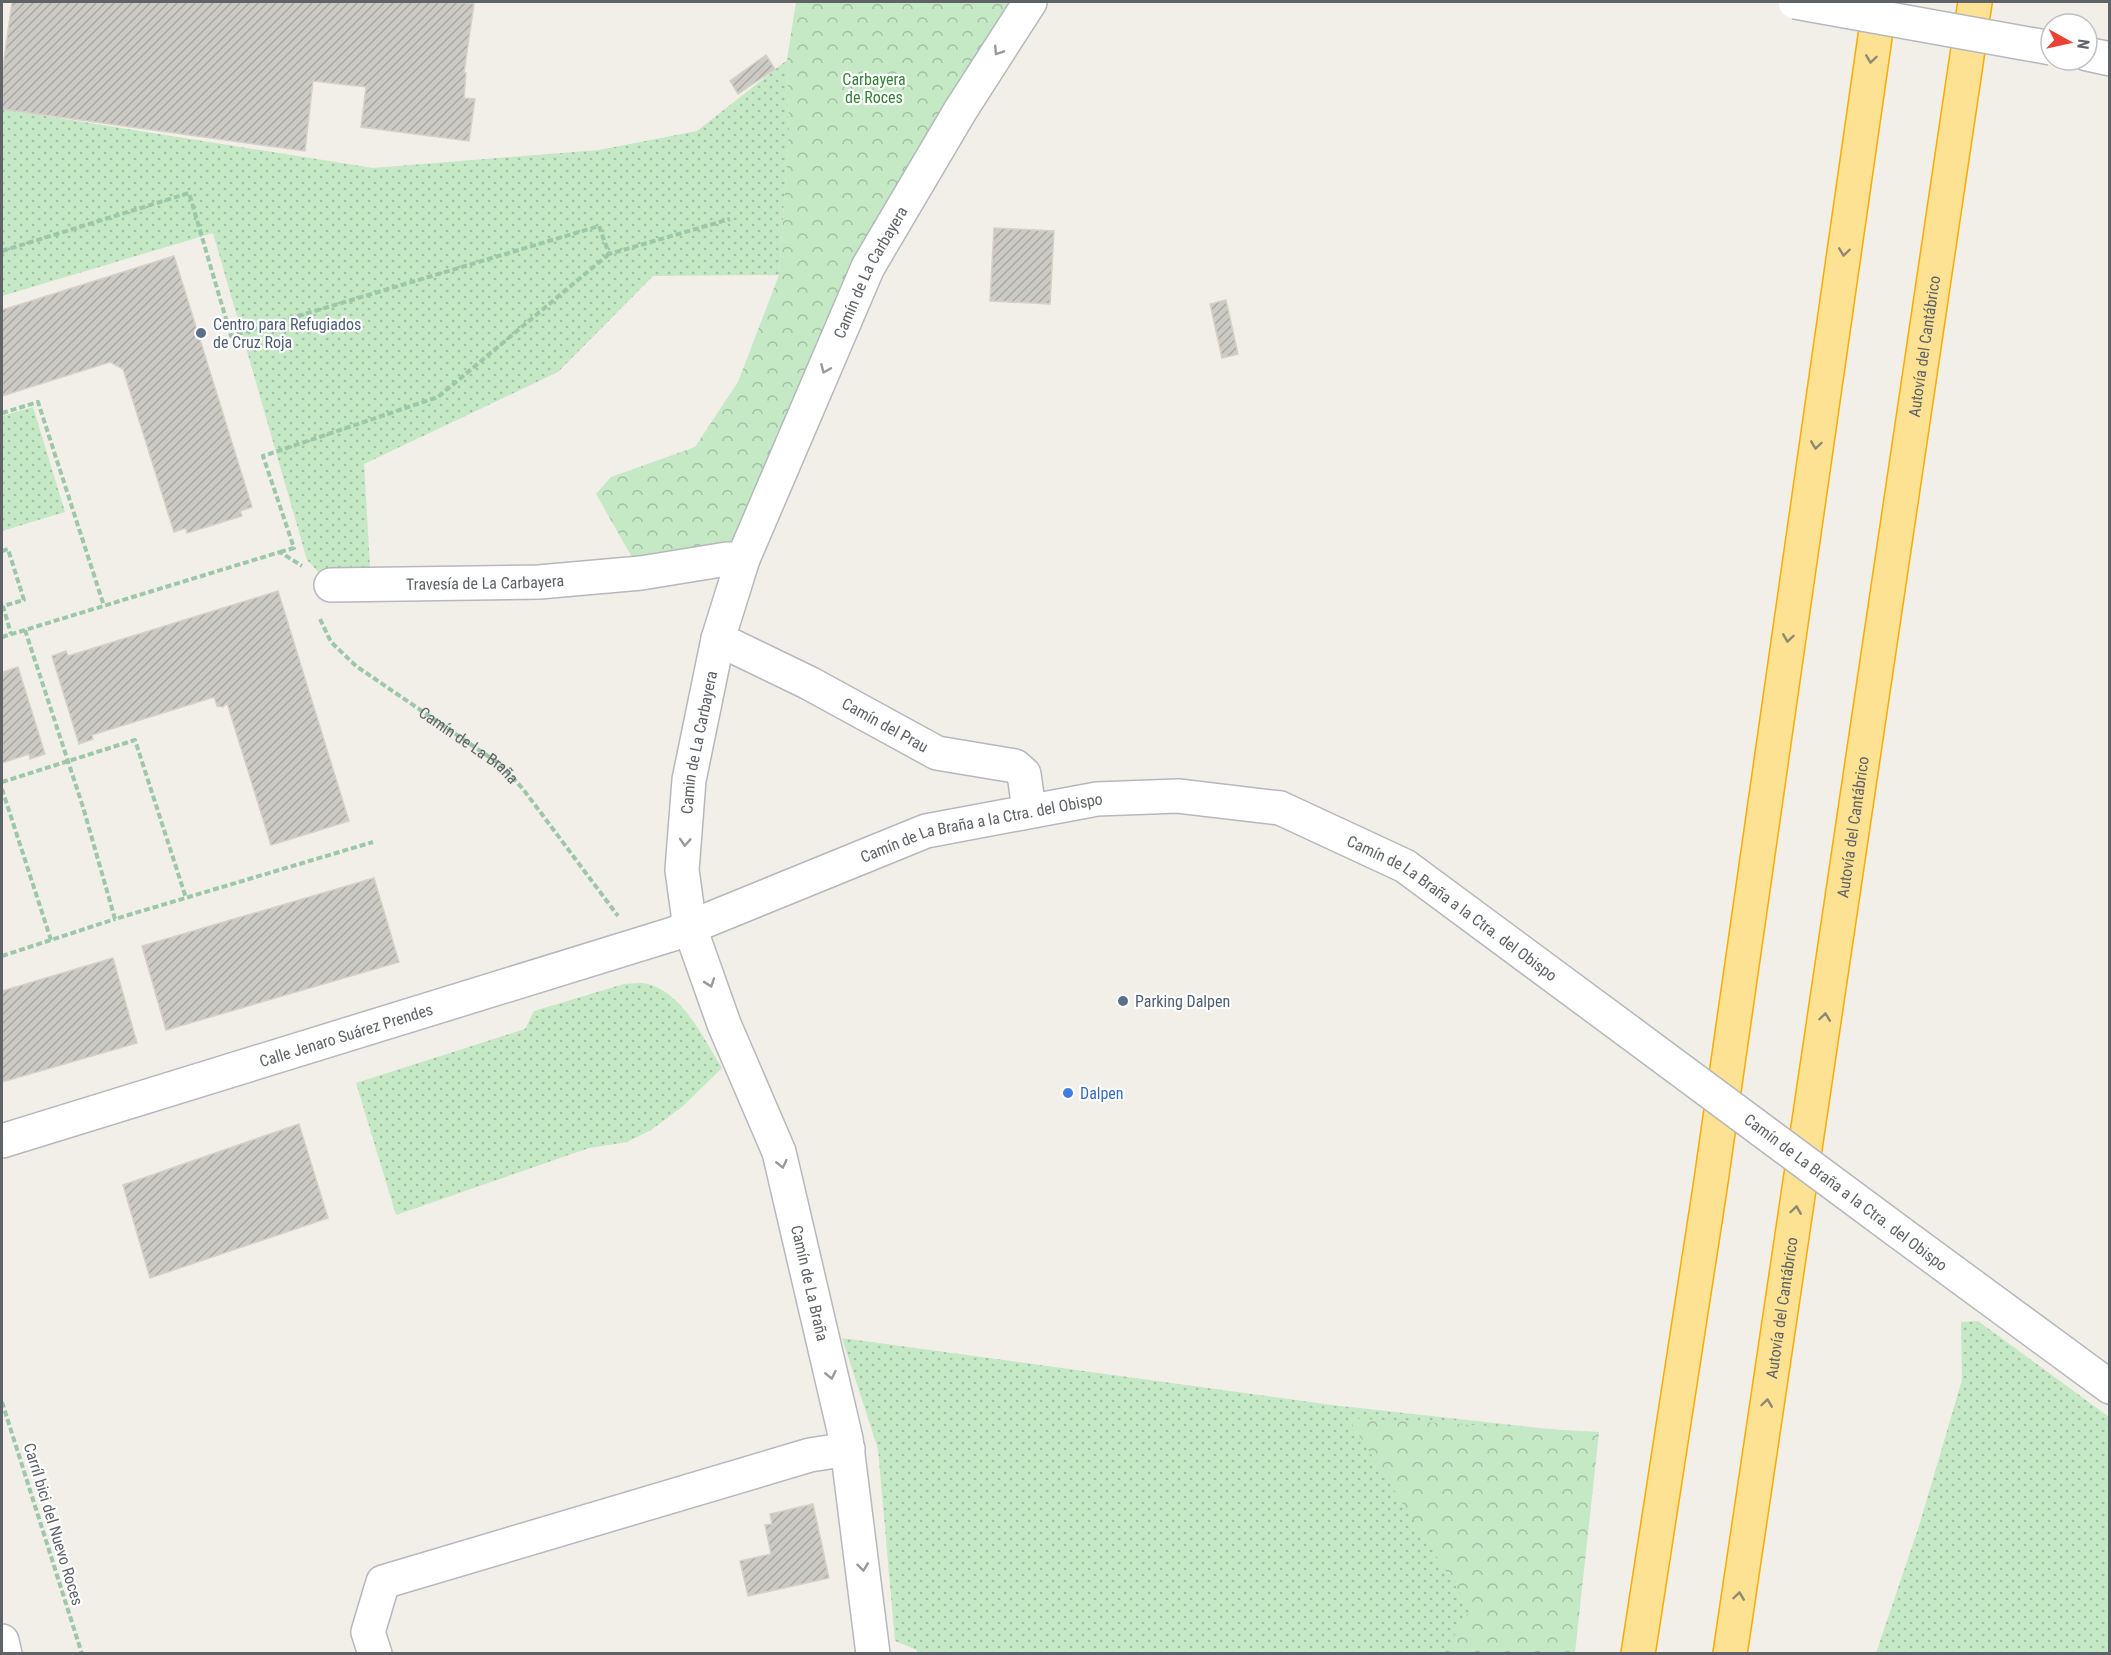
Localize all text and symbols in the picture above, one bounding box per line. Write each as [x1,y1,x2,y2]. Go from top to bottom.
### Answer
north arrow [2039,12,2099,72]
text: N [2073,38,2093,50]
one-way arrow [994,45,1006,55]
one-way arrow [1866,55,1878,64]
park label: Carbayera de Roces [842,70,906,107]
street label: Camín de La Carbayera [830,203,912,341]
one-way arrow [1838,248,1850,257]
street label: Autovía del Cantábrico [1905,274,1944,418]
place label: Centro para Refugiados de Cruz Roja [213,315,361,352]
marker: Centro para Refugiados de Cruz Roja [194,326,208,340]
one-way arrow [820,362,832,373]
one-way arrow [1811,441,1823,450]
street label: Travesía de La Carbayera [406,571,565,594]
one-way arrow [1783,634,1795,643]
street label: Camin de La Carbayera [677,669,721,815]
street label: Camín del Prau [839,694,932,756]
street label: Camín de La Braña [415,703,522,788]
street label: Autovía del Cantábrico [1833,755,1873,899]
street label: Camín de La Braña a la Ctra. del Obispo [858,790,1103,867]
street label: Camín de La Braña a la Ctra. del Obispo [1344,831,1561,985]
one-way arrow [678,837,691,846]
one-way arrow [702,978,715,988]
place label: Parking Dalpen [1135,992,1230,1011]
marker: Parking Dalpen [1116,994,1130,1008]
street label: Calle Jenaro Suárez Prendes [257,1000,435,1071]
one-way arrow [1818,1012,1830,1022]
place label: Dalpen [1080,1084,1124,1103]
marker: Dalpen [1061,1086,1075,1100]
street label: Camín de La Braña a la Ctra. del Obispo [1740,1110,1951,1275]
one-way arrow [775,1159,788,1169]
one-way arrow [1789,1205,1801,1214]
street label: Camín de La Braña [787,1223,832,1343]
street label: Autovía del Cantábrico [1762,1236,1802,1380]
one-way arrow [824,1369,837,1379]
one-way arrow [1761,1398,1773,1407]
street label: Carríl bici del Nuevo Roces [20,1441,87,1608]
one-way arrow [856,1562,868,1571]
one-way arrow [1732,1591,1744,1600]

